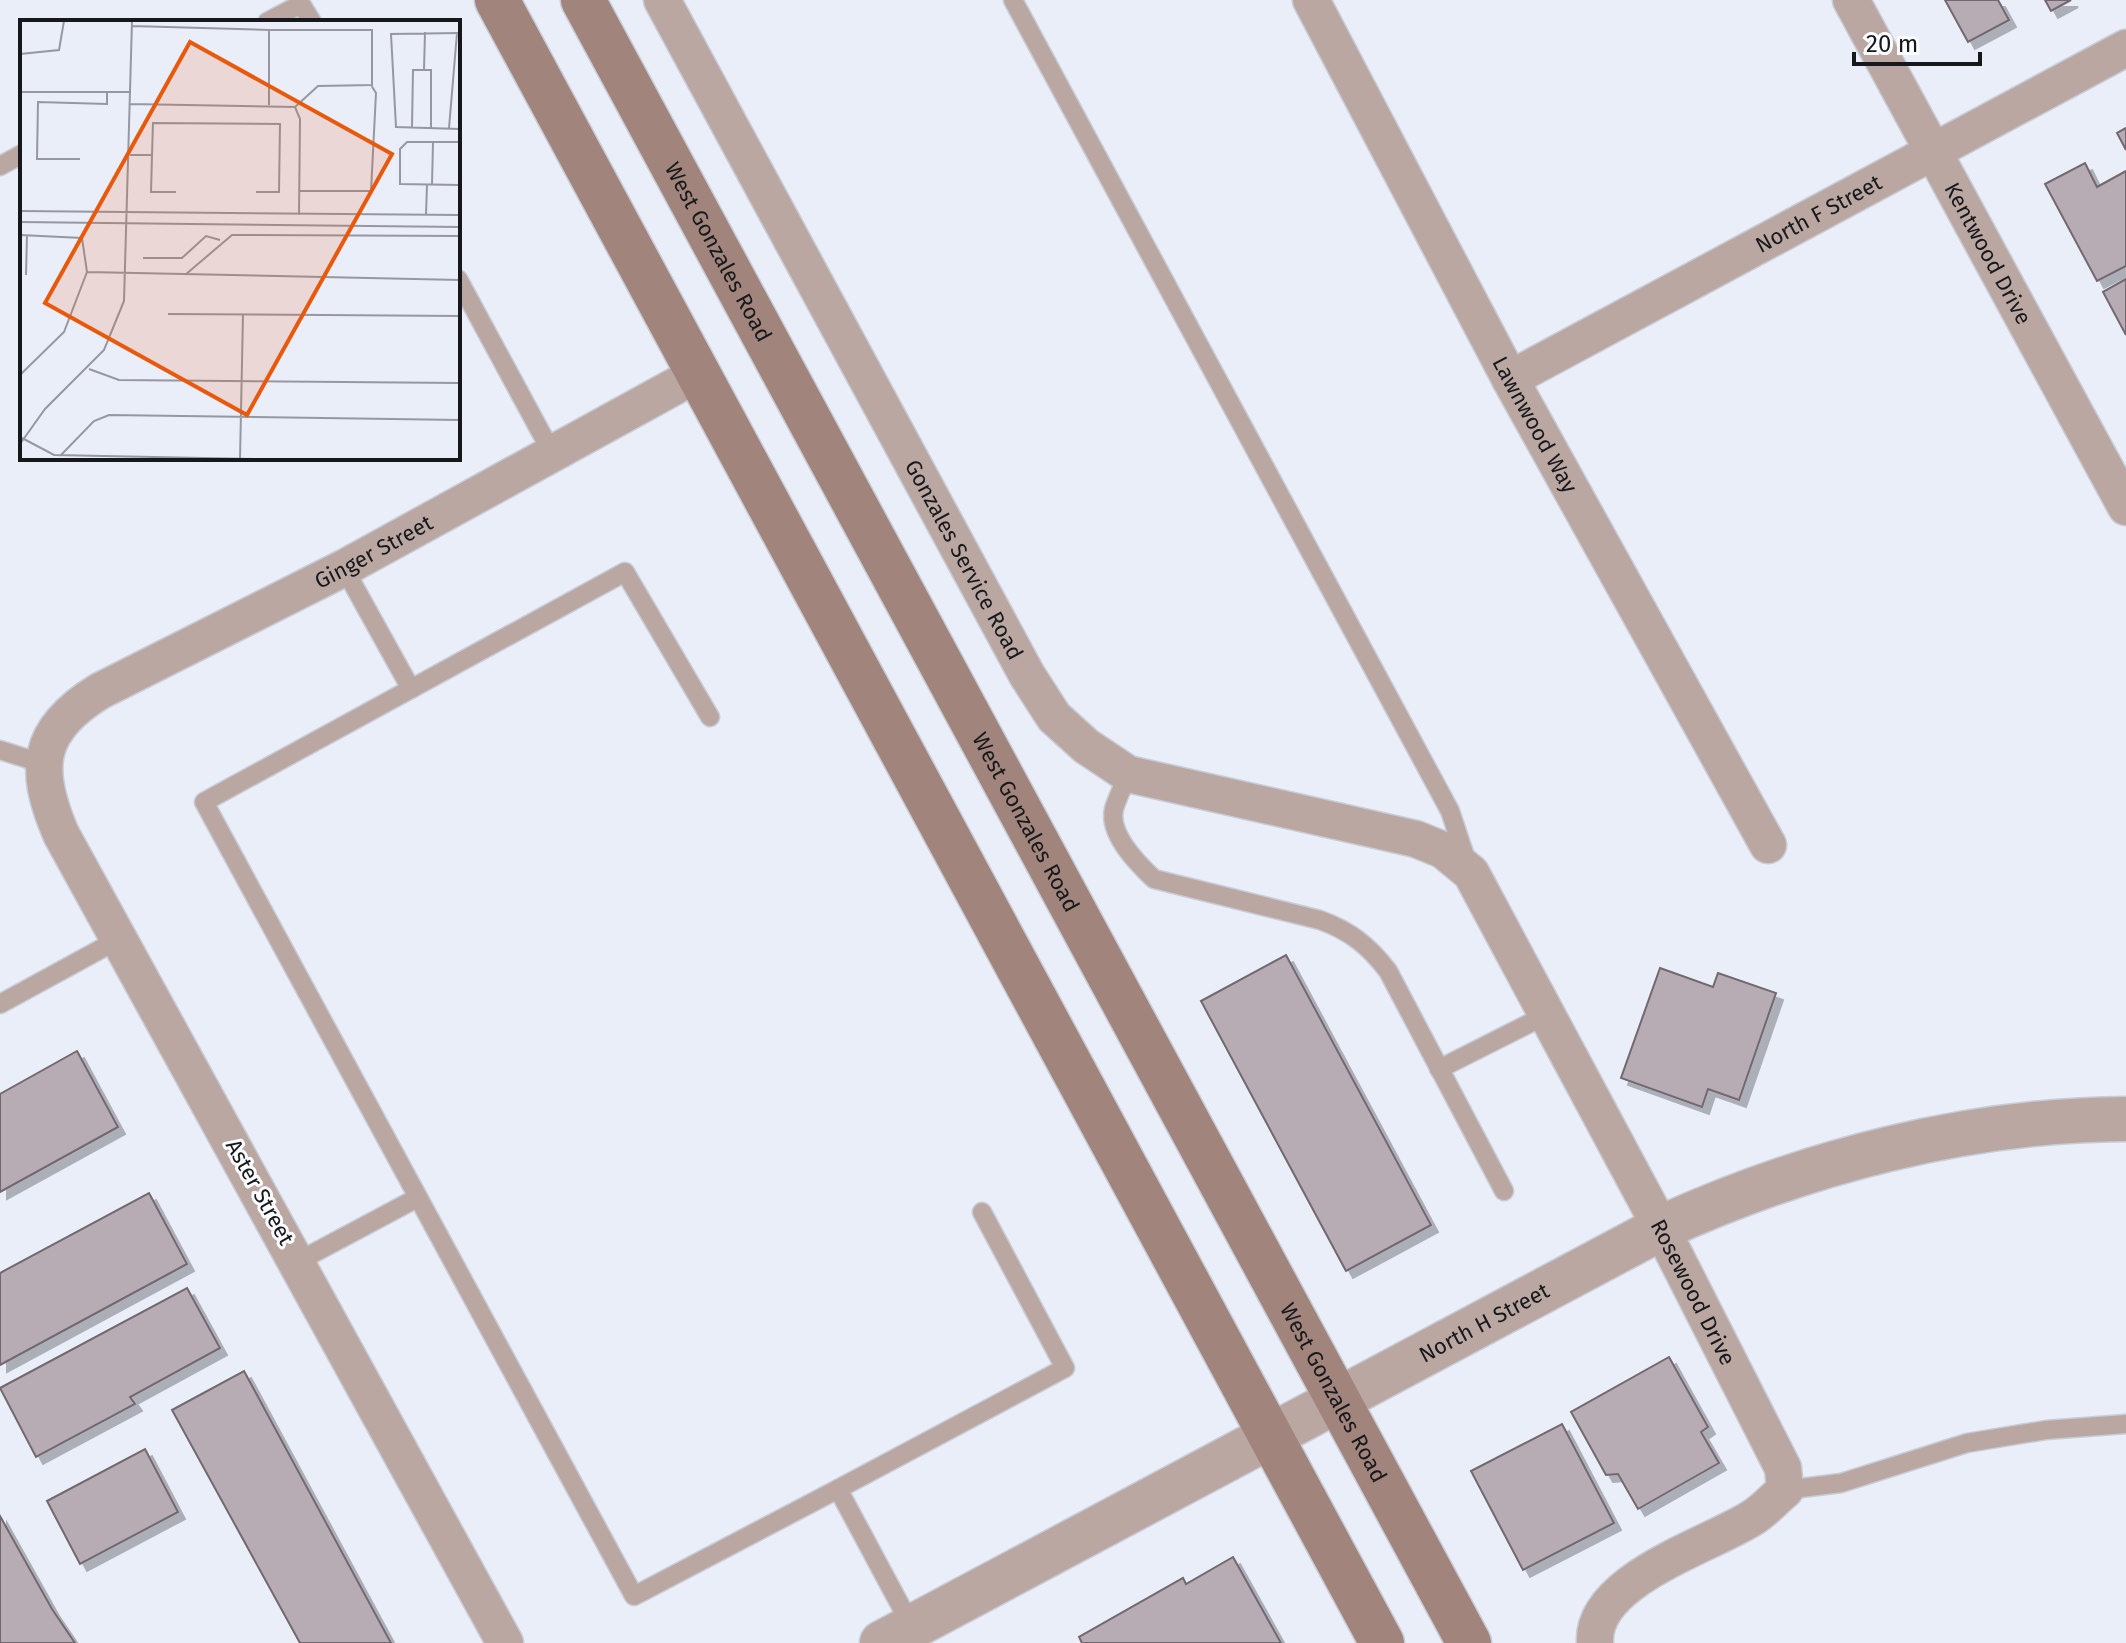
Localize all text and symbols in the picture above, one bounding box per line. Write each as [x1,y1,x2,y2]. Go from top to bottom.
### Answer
scale bar [1854,16,1980,66]
inset map [20,20,460,460]
text: 20 m [1866,30,1918,58]
street label: West Gonzales Road [659,157,778,346]
street label: North F Street [1750,168,1886,258]
street label: Kentwood Drive [1939,177,2038,329]
street label: Lawnwood Way [1487,352,1584,498]
street label: Gonzales Service Road [900,455,1030,664]
street label: Ginger Street [310,509,437,594]
street label: West Gonzales Road [967,728,1086,916]
street label: Aster Street [220,1135,300,1250]
street label: Rosewood Drive [1645,1214,1742,1370]
street label: North H Street [1414,1277,1554,1368]
street label: West Gonzales Road [1275,1298,1393,1487]

